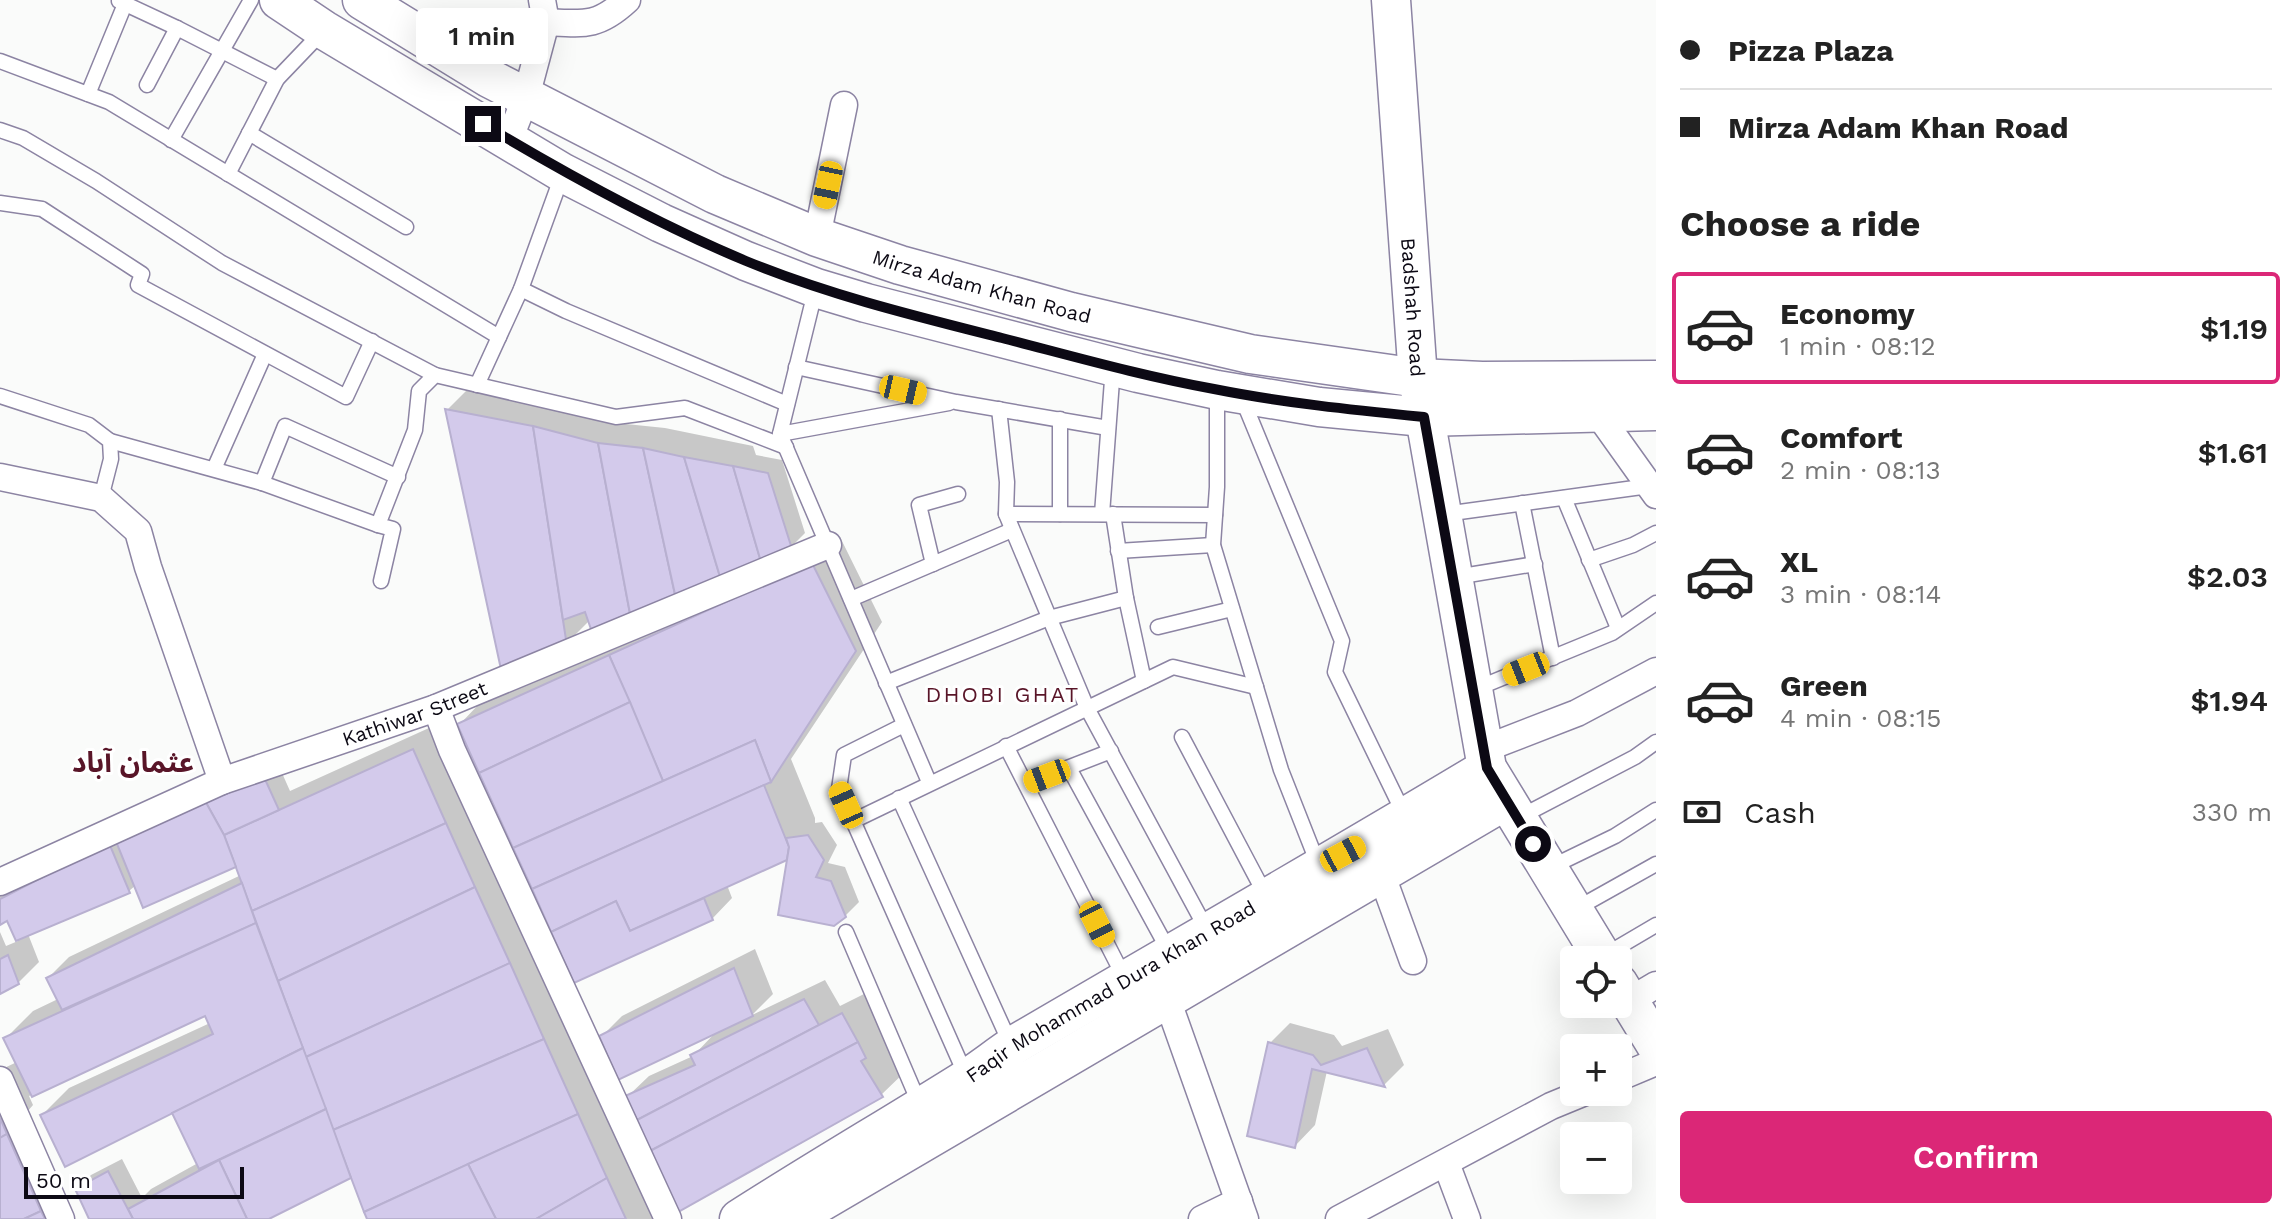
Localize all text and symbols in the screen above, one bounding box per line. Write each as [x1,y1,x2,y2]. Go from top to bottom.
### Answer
callout: 1 min [417,8,549,64]
text: 1 min [449,21,515,51]
text: Pizza Plaza [1728,33,1894,68]
route end [465,106,501,142]
text: Mirza Adam Khan Road [1728,110,2069,145]
car [811,159,845,211]
text: Choose a ride [1680,203,1920,245]
street label: Badshah Road [1396,237,1430,378]
street label: Mirza Adam Khan Road [869,245,1093,328]
icon: car [1684,292,1756,364]
text: Economy [1780,296,1915,331]
text: $1.19 [2200,311,2268,346]
text: 1 min · 08:12 [1780,331,1936,361]
car [877,373,929,407]
icon: car [1684,416,1756,488]
text: Comfort [1780,420,1902,455]
text: $1.61 [2198,435,2268,470]
text: 2 min · 08:13 [1780,455,1941,485]
icon: car [1684,540,1756,612]
text: XL [1780,544,1818,579]
text: $2.03 [2187,559,2268,594]
text: 3 min · 08:14 [1780,579,1941,609]
car [1499,649,1553,689]
icon: car [1684,664,1756,736]
text: Green [1780,668,1868,703]
street label: Kathiwar Street [339,676,491,751]
district label: DHOBI GHAT [926,682,1080,707]
text: $1.94 [2191,683,2268,718]
text: 4 min · 08:15 [1780,703,1941,733]
district label: عثمان آباد [72,746,194,779]
car [1020,756,1074,796]
car [825,778,867,832]
icon: cash [1680,790,1724,834]
text: Cash [1744,795,1816,830]
text: 330 m [2192,797,2272,827]
route start [1515,826,1551,862]
car [1316,832,1370,876]
street label: Faqir Mohammad Dura Khan Road [961,895,1260,1088]
car [1075,897,1119,951]
map controls [1560,946,1632,1194]
button: locate [1560,946,1632,1018]
button: + [1560,1034,1632,1106]
button: Confirm [1680,1111,2272,1203]
button: − [1560,1122,1632,1194]
scale bar [24,1163,244,1199]
text: 50 m [36,1168,91,1193]

